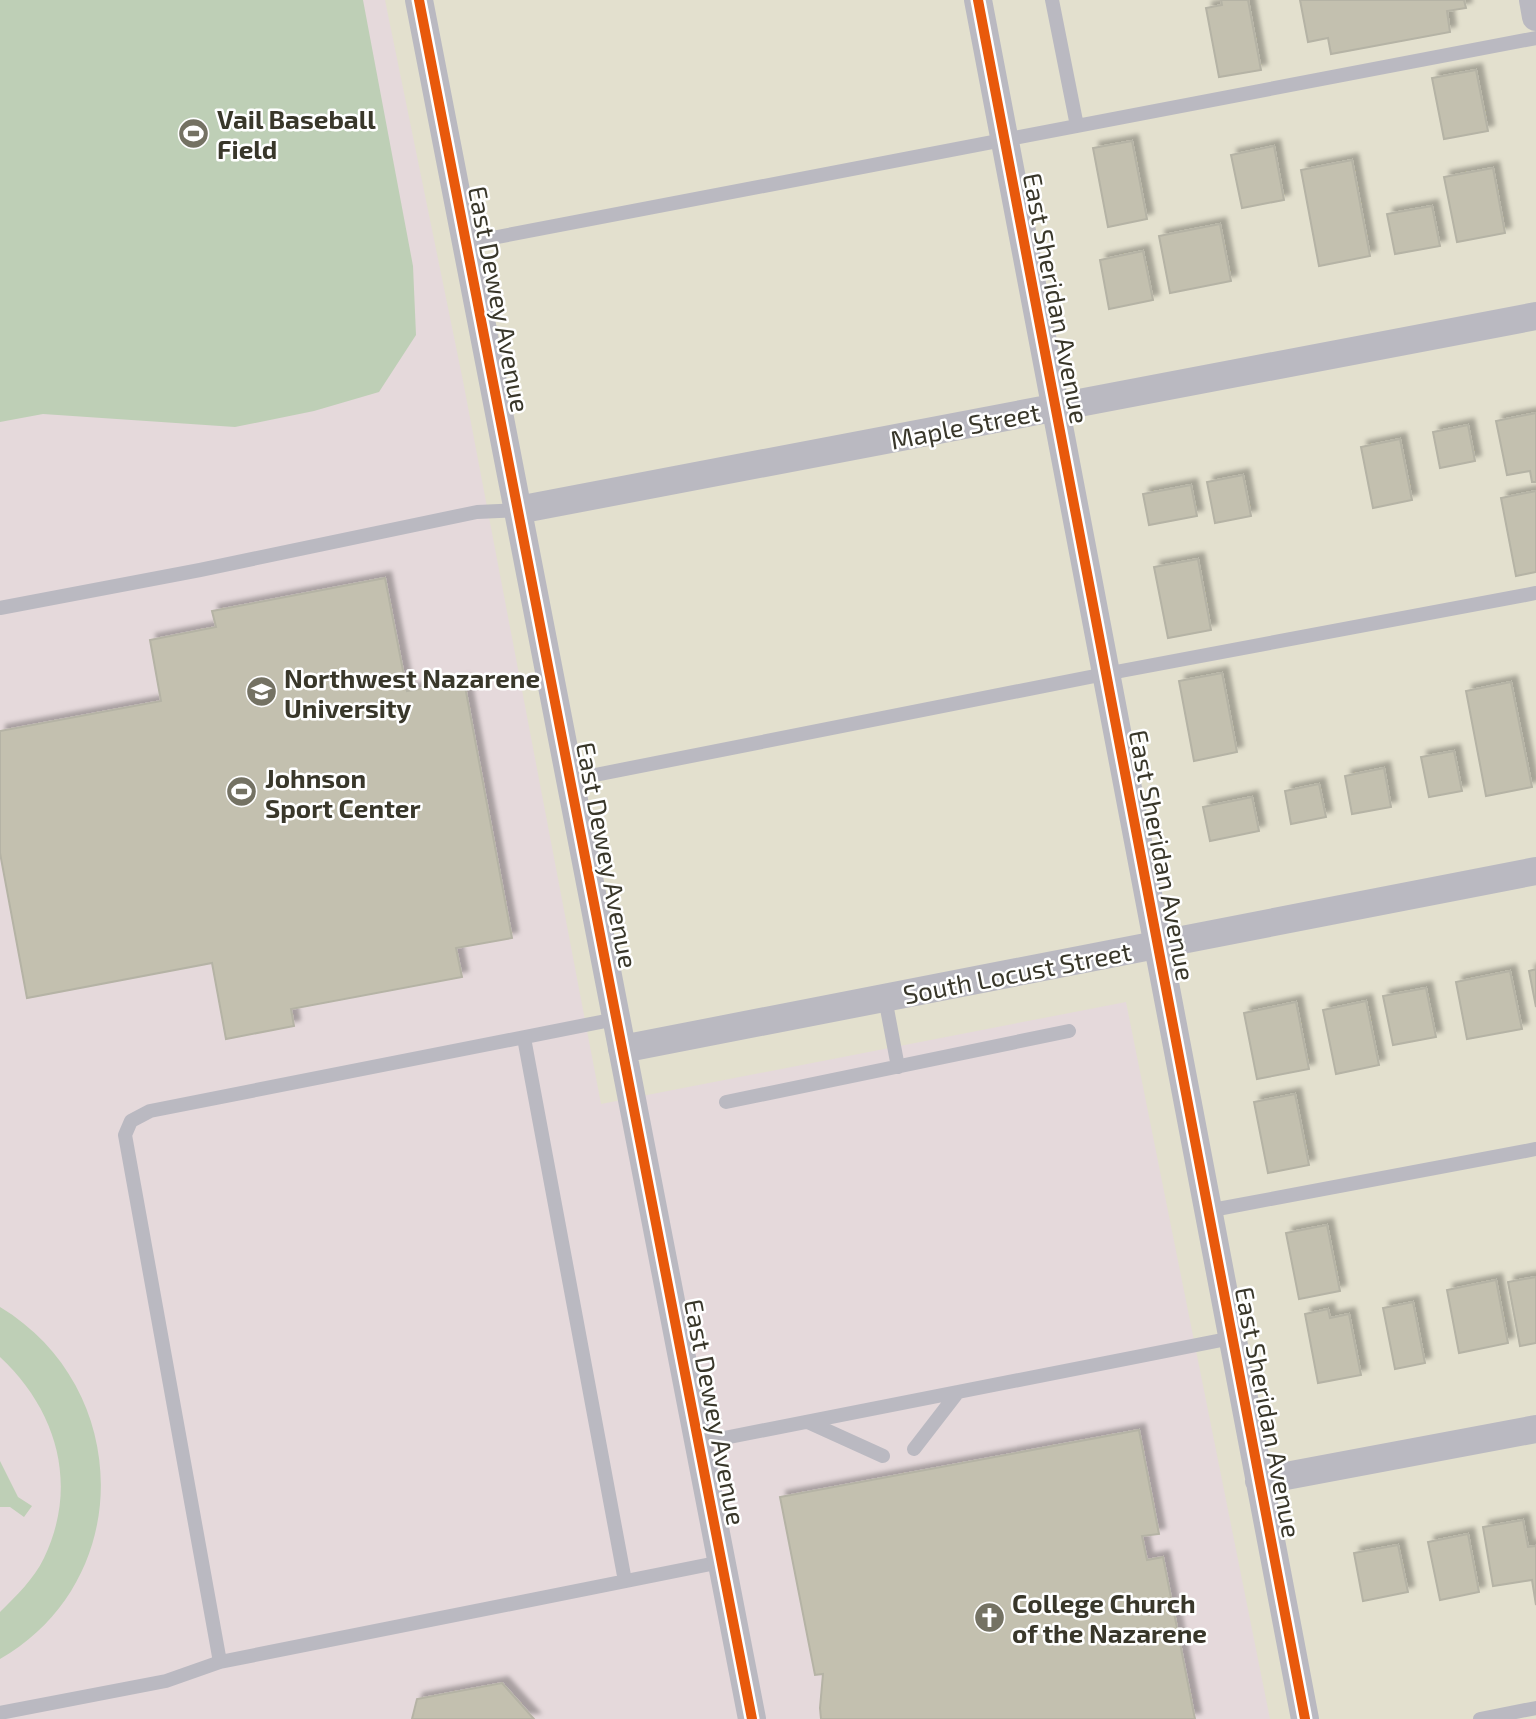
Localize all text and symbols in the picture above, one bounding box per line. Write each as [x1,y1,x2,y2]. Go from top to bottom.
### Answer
place label: Vail Baseball Field [217,103,376,164]
sports icon: Vail Baseball Field [177,116,211,150]
street label: East Sheridan Avenue [1017,170,1097,426]
street label: East Dewey Avenue [463,183,537,415]
street label: Maple Street [887,395,1043,455]
place label: Northwest Nazarene University [284,662,540,724]
school or university icon: Northwest Nazarene University [244,675,278,709]
street label: East Sheridan Avenue [1123,727,1203,983]
street label: East Dewey Avenue [571,739,645,971]
place label: Johnson Sport Center [265,762,421,823]
sports icon: Johnson Sport Center [225,775,259,809]
street label: South Locust Street [900,935,1134,1009]
street label: East Sheridan Avenue [1229,1284,1309,1540]
street label: East Dewey Avenue [679,1296,753,1528]
place label: College Church of the Nazarene [1012,1587,1207,1648]
church icon: College Church of the Nazarene [972,1600,1006,1634]

